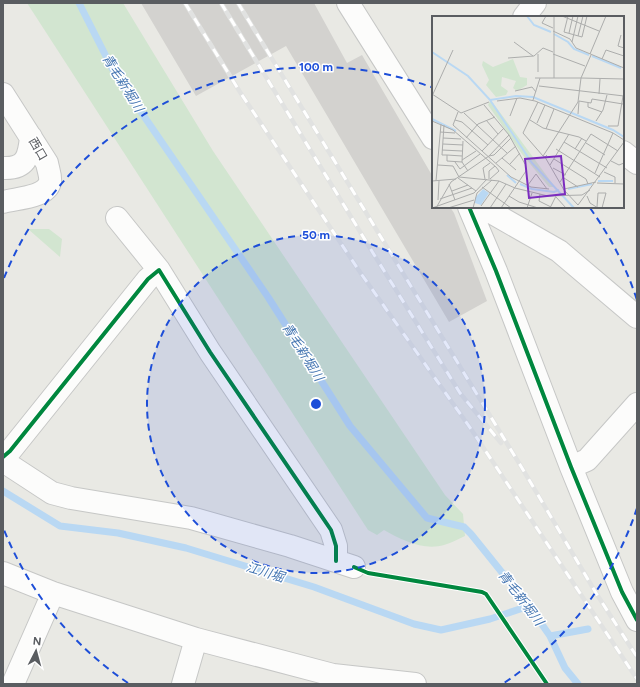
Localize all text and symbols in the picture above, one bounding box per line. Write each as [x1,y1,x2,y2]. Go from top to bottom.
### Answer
inset map [432,16,624,208]
water label: 青毛新堀川 [99,51,148,116]
text: 100 m [299,60,333,74]
street label: 西口 [26,135,50,163]
text: 50 m [302,228,330,242]
water label: 青毛新堀川 [279,320,328,385]
centre of rings [309,397,323,411]
water label: 江川堀 [244,559,288,585]
water label: 青毛新堀川 [495,568,548,630]
north arrow [16,631,56,671]
text: N [32,635,42,648]

